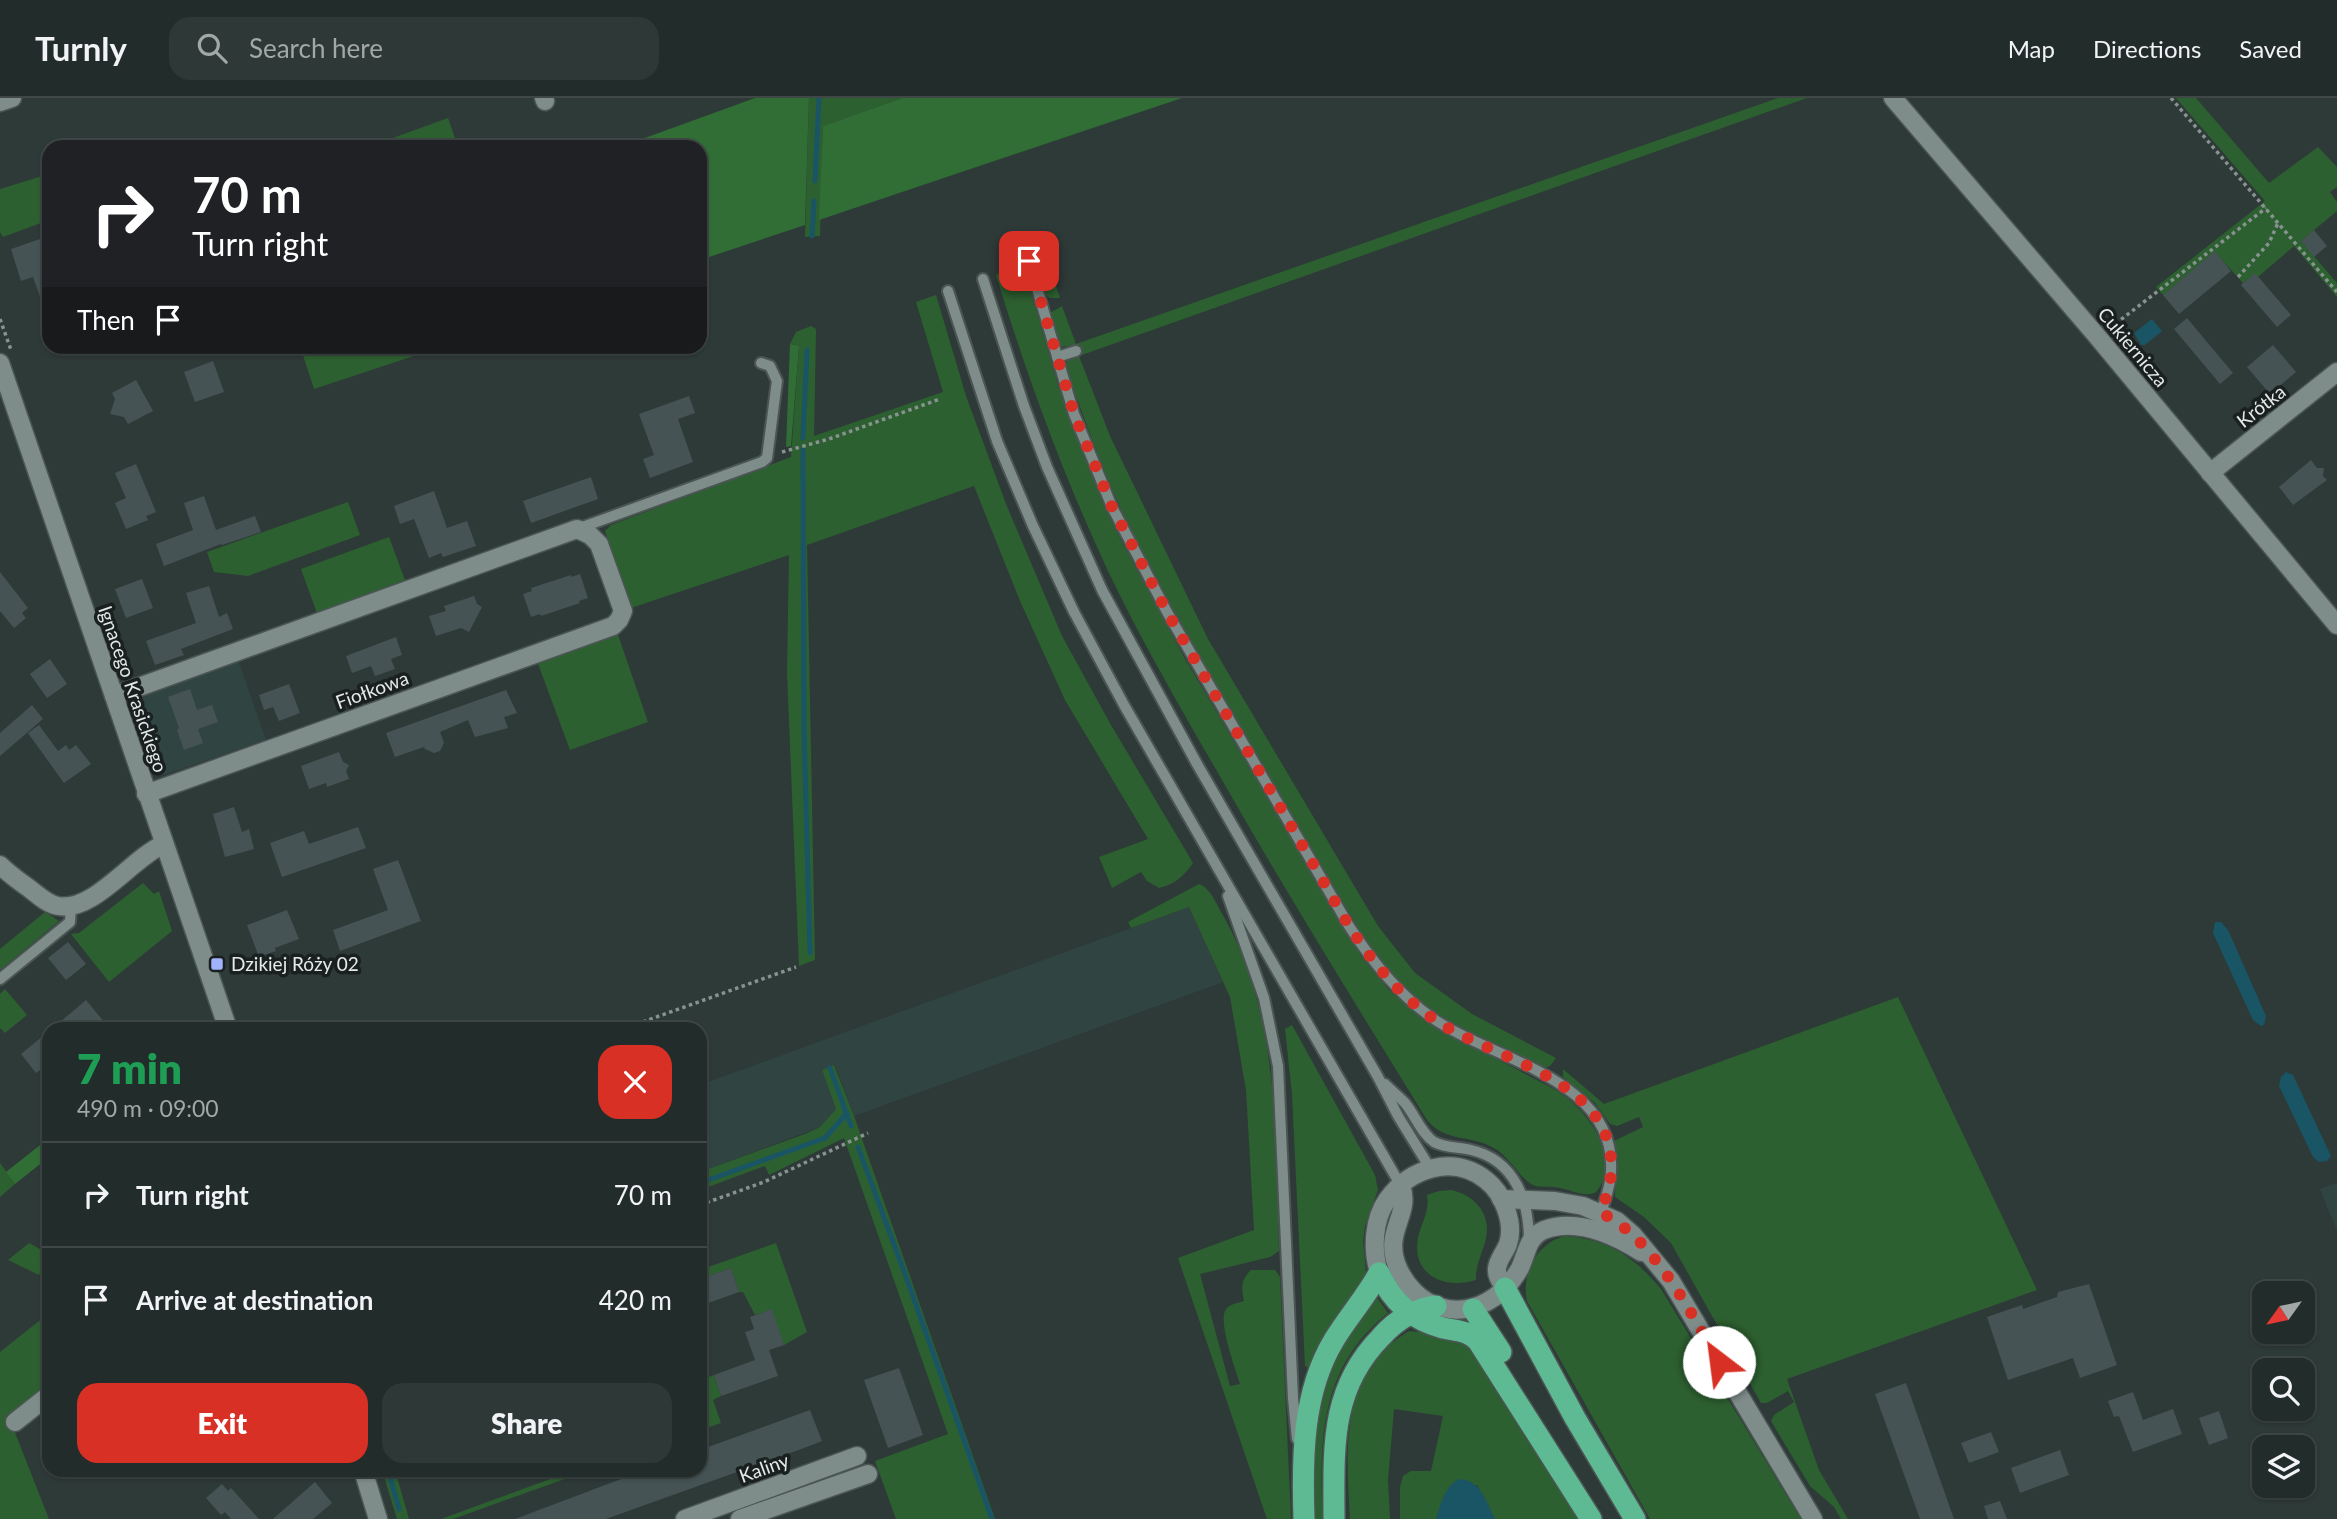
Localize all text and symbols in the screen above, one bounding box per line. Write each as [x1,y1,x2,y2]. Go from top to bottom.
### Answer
search box [169,17,659,80]
text: Turnly [35,28,127,68]
icon: search [193,29,231,67]
text: Search here [249,32,383,64]
text: Map [2008,34,2055,63]
text: Directions [2093,34,2201,63]
text: Saved [2239,34,2302,63]
text: 70 m [192,165,302,223]
icon: right [77,168,168,259]
text: Turn right [192,224,328,263]
pin [999,231,1059,291]
icon: arrive [1010,242,1048,280]
icon: arrive [149,301,187,339]
street label: Cukiernicza [2094,302,2173,391]
text: Then [77,304,135,336]
street label: Krótka [2232,379,2290,432]
street label: Ignacego Krasickiego [94,603,173,775]
street label: Fiołkowa [332,666,411,713]
place label: Dzikiej Róży 02 [231,952,359,975]
marker: Dzikiej Róży 02 [209,956,225,972]
text: 7 min [77,1043,182,1093]
button: close [598,1045,672,1119]
text: 490 m · 09:00 [77,1094,219,1122]
icon: right [77,1176,115,1214]
text: Turn right [136,1179,249,1211]
text: 70 m [614,1179,672,1211]
icon: arrive [77,1281,115,1319]
north arrow [2252,1281,2315,1344]
map controls [2252,1281,2315,1498]
text: Arrive at destination [136,1284,373,1316]
text: 420 m [599,1284,672,1316]
position arrow [1682,1325,1756,1399]
button: search [2252,1358,2315,1421]
button: Exit [77,1383,368,1463]
button: Share [382,1383,672,1463]
button: layers [2252,1435,2315,1498]
street label: Kaliny [736,1448,792,1487]

